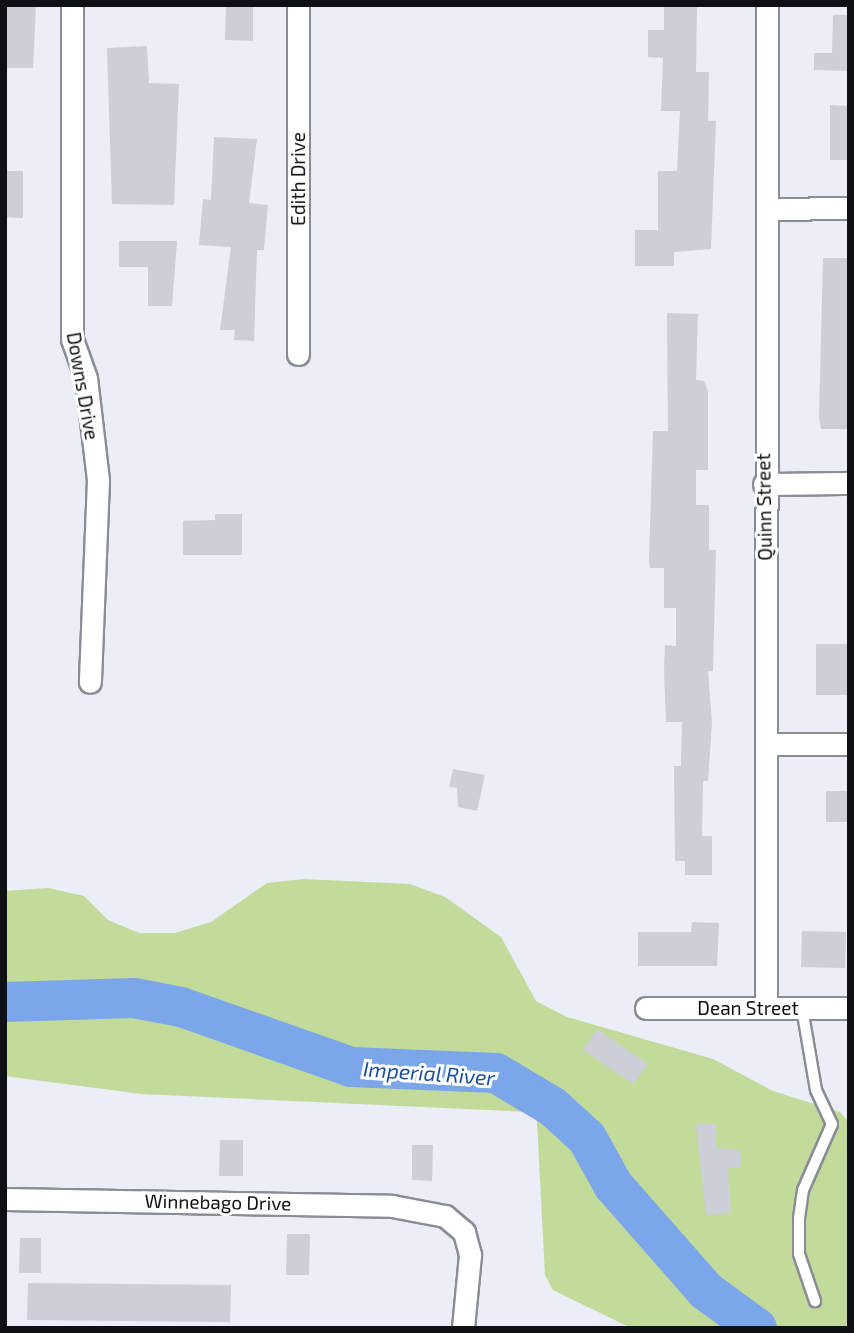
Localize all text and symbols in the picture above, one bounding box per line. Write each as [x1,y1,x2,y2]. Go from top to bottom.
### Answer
street label: Edith Drive [287,132,309,226]
street label: Downs Drive [62,330,104,442]
street label: Quinn Street [752,453,776,561]
street label: Dean Street [697,997,799,1019]
water label: Imperial River [362,1056,496,1090]
street label: Winnebago Drive [144,1189,292,1215]

